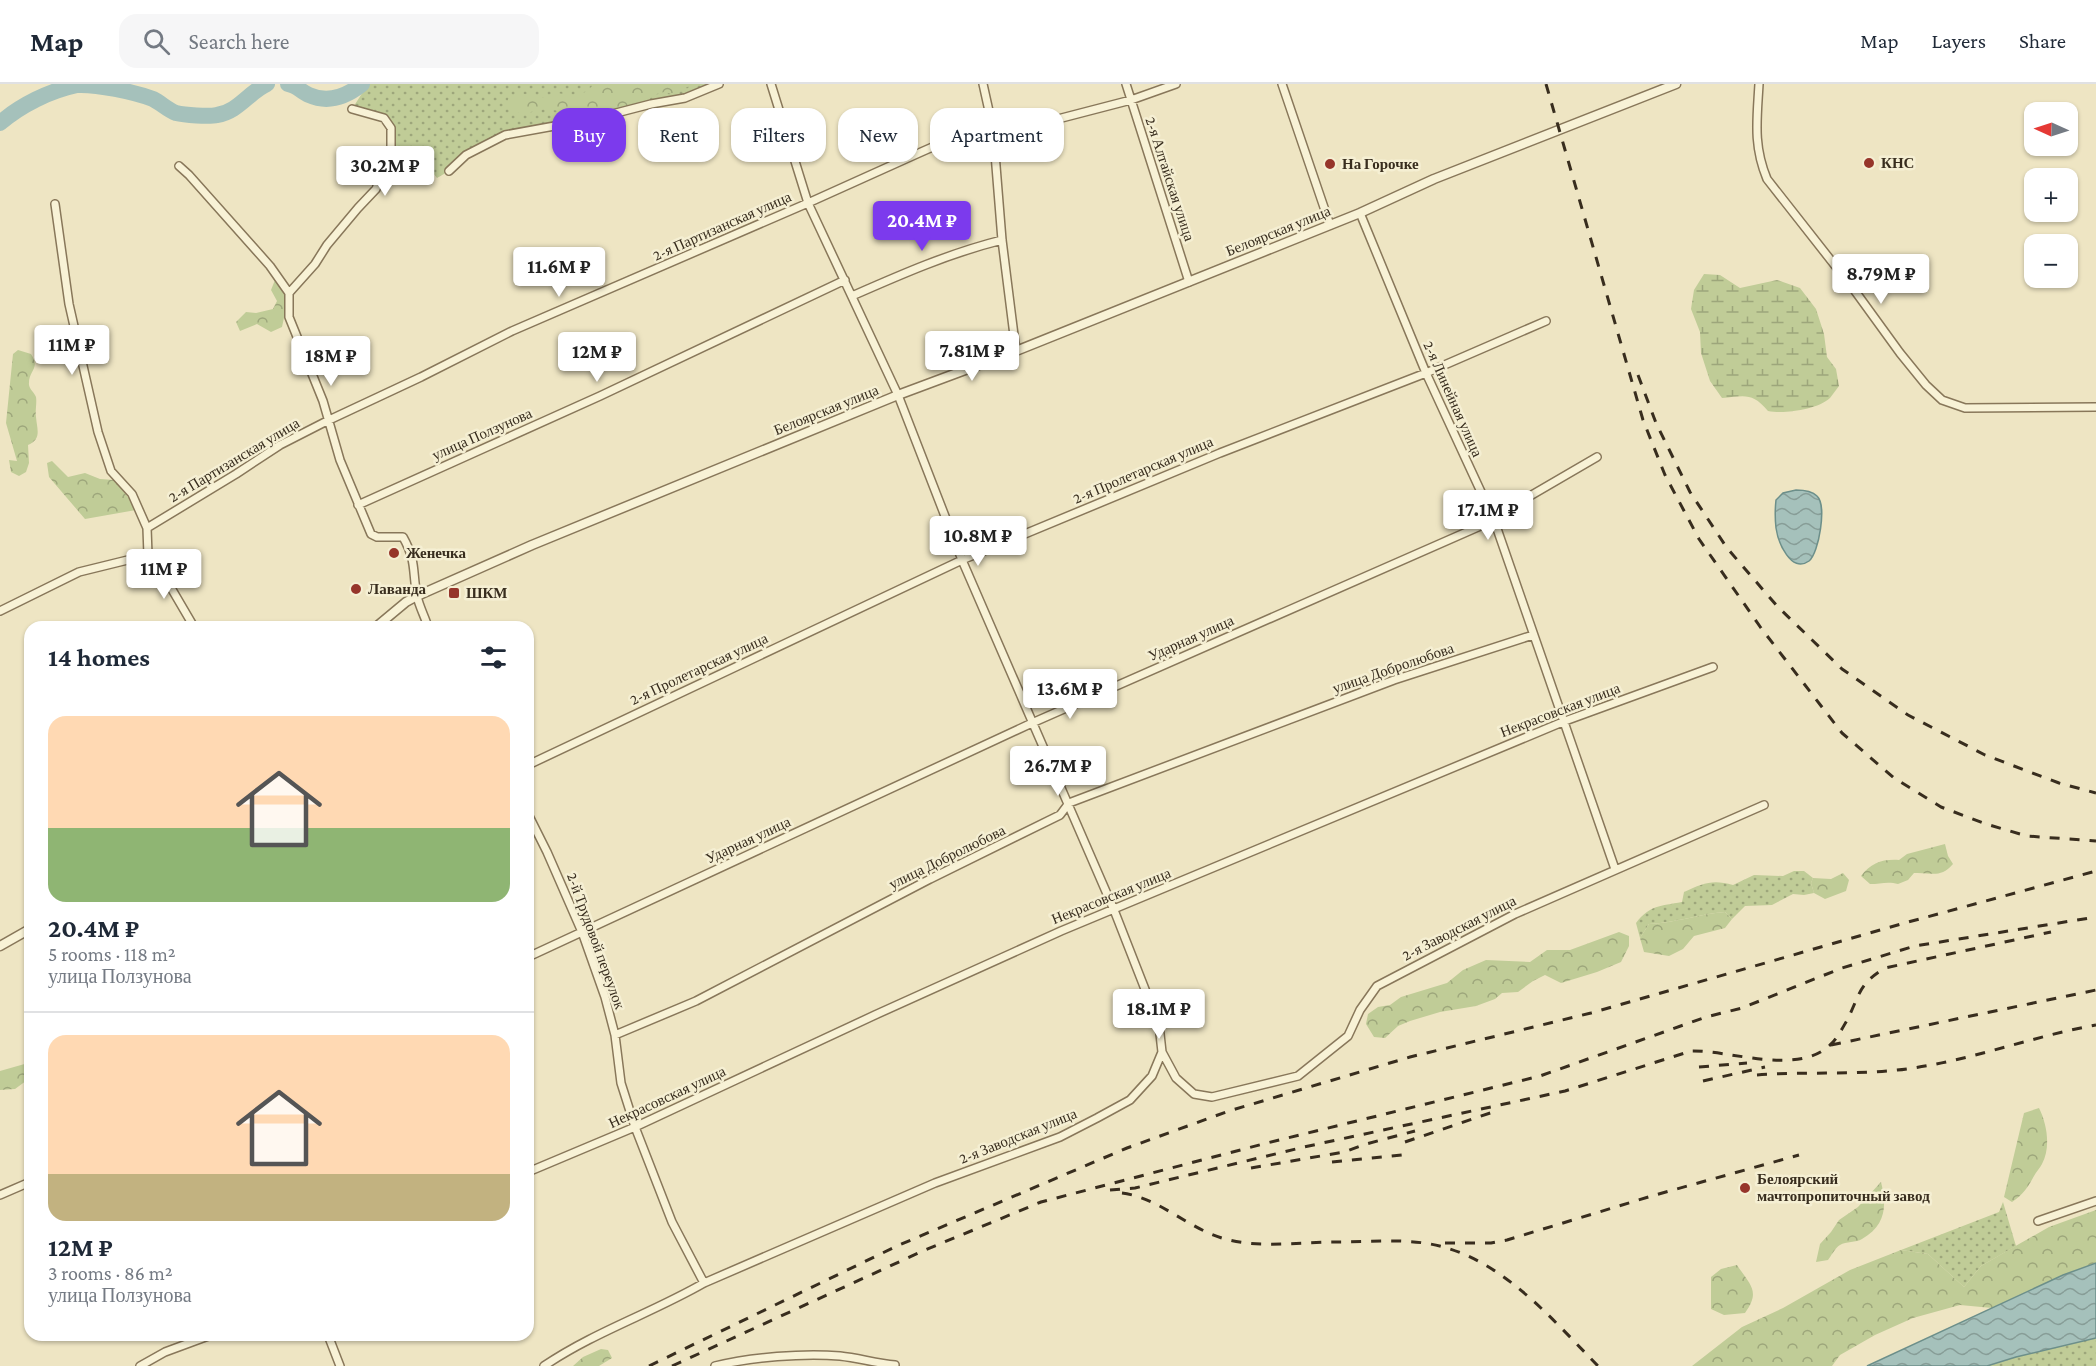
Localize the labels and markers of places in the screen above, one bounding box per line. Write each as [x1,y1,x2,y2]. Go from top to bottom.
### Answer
pin: 30.2M ₽ [330,146,440,197]
place label: КНС [1881,155,1914,171]
place label: На Горочке [1342,156,1419,172]
marker: КНС [1862,156,1876,170]
marker: На Горочке [1323,157,1337,171]
pin: 20.4M ₽ [867,201,977,252]
pin: 11.6M ₽ [504,247,614,298]
pin: 8.79M ₽ [1826,254,1936,305]
pin: 11M ₽ [30,325,114,376]
pin: 7.81M ₽ [917,331,1027,382]
pin: 12M ₽ [555,332,639,383]
pin: 18M ₽ [289,336,373,387]
pin: 17.1M ₽ [1433,490,1543,541]
pin: 10.8M ₽ [923,516,1033,567]
place label: Женечка [406,545,467,561]
marker: Женечка [387,546,401,560]
pin: 11M ₽ [122,549,206,600]
place label: Лаванда [368,581,427,597]
marker: Лаванда [349,582,363,596]
place label: ШКМ [466,585,508,601]
marker: ШКМ [447,586,461,600]
pin: 13.6M ₽ [1015,669,1125,720]
pin: 26.7M ₽ [1003,746,1113,797]
pin: 18.1M ₽ [1104,989,1214,1040]
place label: Белоярский мачтопропиточный завод [1757,1171,1930,1204]
marker: Белоярский мачтопропиточный завод [1738,1181,1752,1195]

